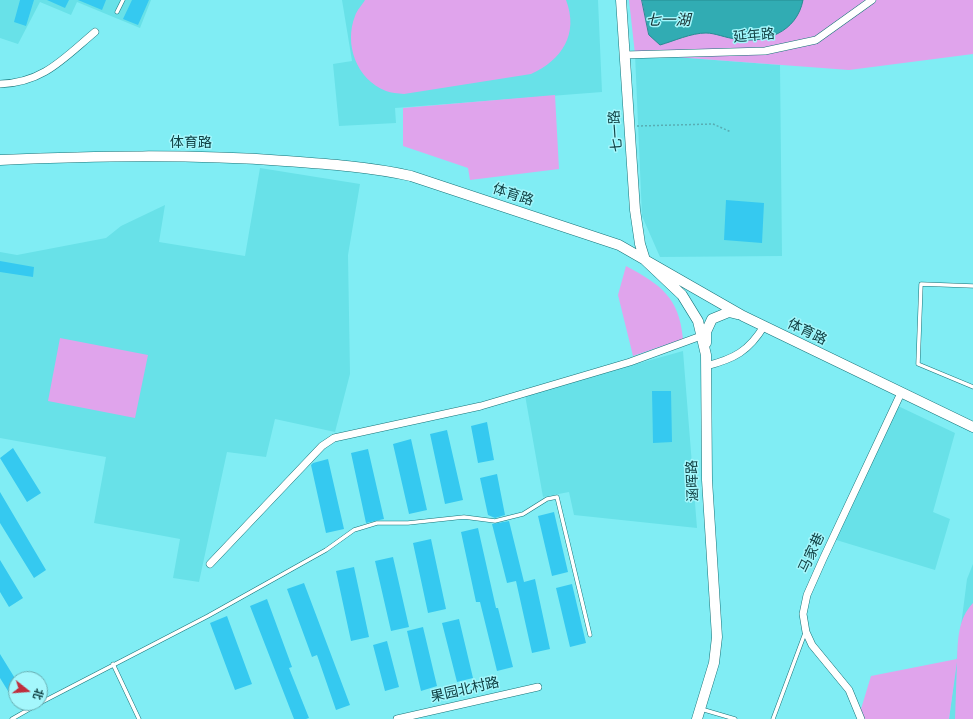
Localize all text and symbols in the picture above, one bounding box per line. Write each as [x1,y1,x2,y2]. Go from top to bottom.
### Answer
water label: 七一湖 [646,12,690,30]
street label: 延年路 [732,26,776,46]
street label: 七一路 [606,109,626,153]
street label: 体育路 [170,135,212,151]
street label: 体育路 [490,181,536,209]
street label: 体育路 [784,315,830,349]
street label: 涵晖路 [684,460,702,502]
street label: 马家巷 [796,530,828,576]
north arrow [8,671,48,711]
street label: 果园北村路 [429,674,501,706]
text: 北 [30,687,48,702]

